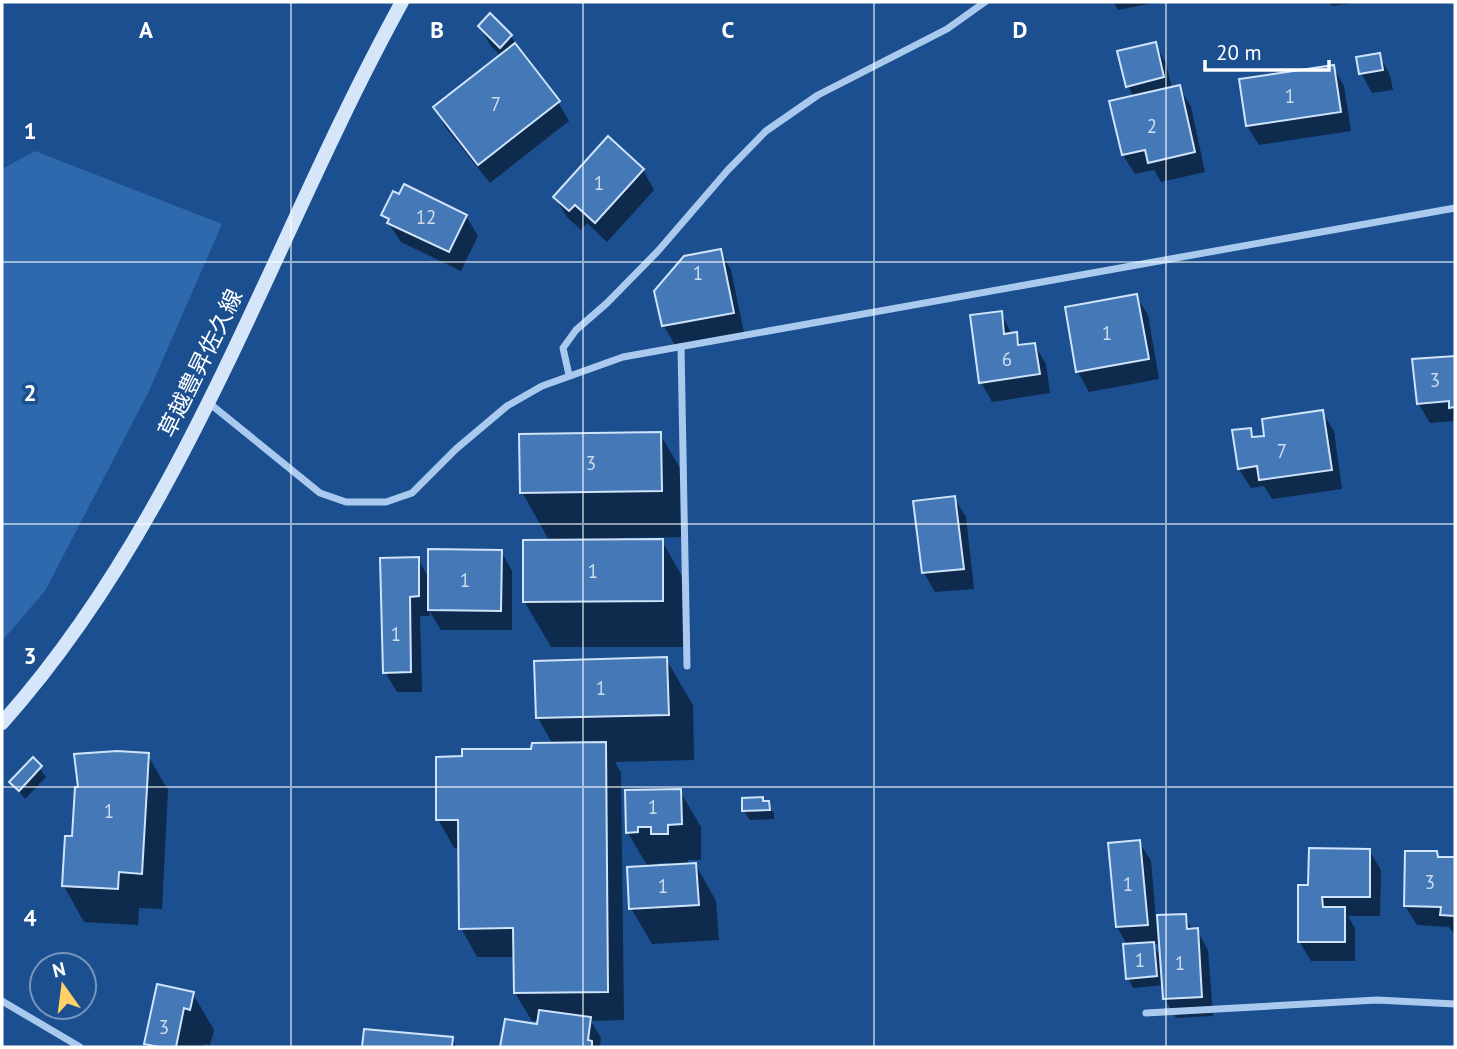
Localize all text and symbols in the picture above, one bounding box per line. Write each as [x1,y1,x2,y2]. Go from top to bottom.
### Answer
text: A [139,15,153,44]
text: B [430,15,444,44]
text: C [722,15,735,44]
text: D [1013,15,1027,44]
scale bar [1205,28,1329,72]
text: 20 m [1216,39,1262,66]
house number: 1 [1285,84,1295,108]
house number: 7 [491,92,501,116]
house number: 2 [1147,114,1157,138]
text: 1 [23,116,37,145]
house number: 1 [594,171,604,195]
house number: 12 [416,205,436,229]
house number: 1 [693,261,703,285]
street label: 草越豊昇佐久線 [152,284,248,442]
house number: 1 [1102,321,1112,345]
house number: 6 [1002,347,1012,371]
house number: 3 [1430,368,1440,392]
text: 2 [23,378,37,407]
house number: 7 [1277,439,1287,463]
house number: 3 [586,451,596,475]
house number: 1 [588,559,598,583]
house number: 1 [460,568,470,592]
house number: 1 [391,622,401,646]
text: 3 [23,641,37,670]
house number: 1 [596,676,606,700]
house number: 1 [648,795,658,819]
house number: 1 [104,799,114,823]
house number: 3 [1425,870,1435,894]
house number: 1 [1123,872,1133,896]
house number: 1 [658,874,668,898]
text: 4 [23,903,37,932]
house number: 1 [1135,948,1145,972]
north arrow [28,951,98,1021]
house number: 1 [1175,951,1185,975]
text: N [50,956,68,983]
house number: 3 [159,1015,169,1039]

